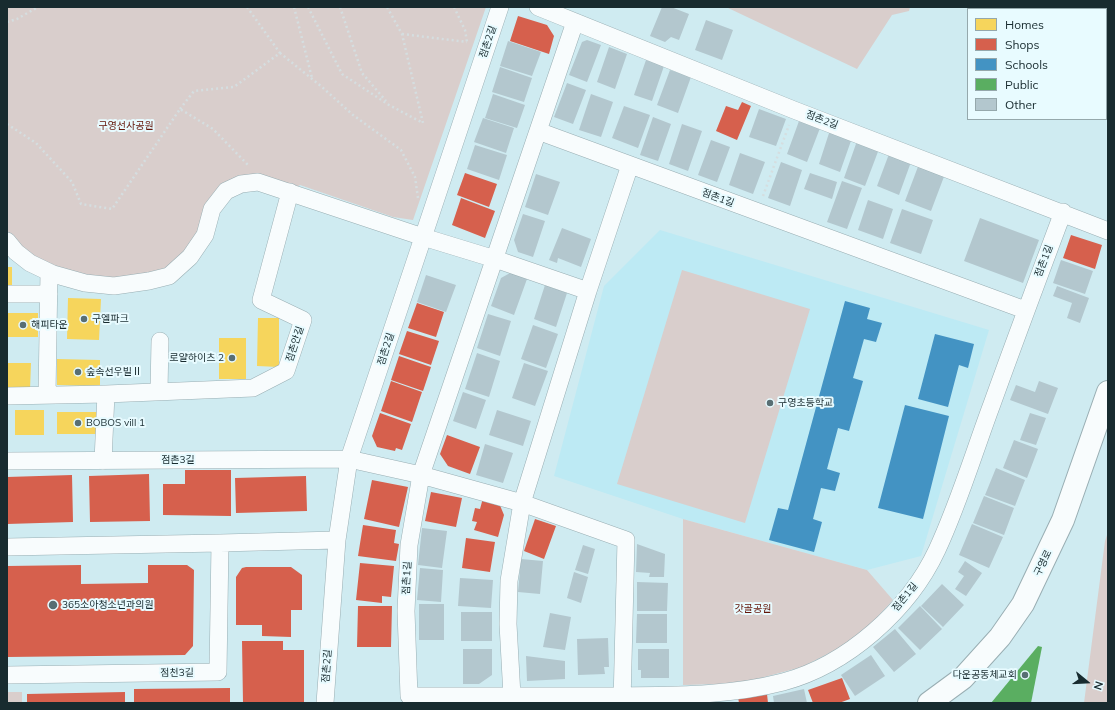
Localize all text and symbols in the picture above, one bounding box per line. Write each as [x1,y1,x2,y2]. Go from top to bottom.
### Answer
legend [967,8,1107,120]
text: Homes [1005,17,1044,32]
street label: 점촌2길 [477,24,499,60]
text: Shops [1005,37,1040,52]
text: Schools [1005,57,1048,72]
text: Public [1005,77,1039,92]
text: Other [1005,97,1036,112]
street label: 점촌2길 [804,108,840,132]
park label: 구영선사공원 [98,120,154,132]
street label: 점촌1길 [700,187,736,209]
street label: 점촌1길 [1032,243,1056,279]
place label: 구엘파크 [92,313,129,325]
marker: 구엘파크 [79,314,89,324]
place label: 해피타운 [31,319,68,331]
marker: 해피타운 [18,320,28,330]
street label: 점촌안길 [284,325,306,363]
street label: 점촌2길 [375,331,397,367]
place label: 로얄하이츠 2 [169,352,224,364]
marker: 로얄하이츠 2 [227,353,237,363]
place label: 숲속선우빌Ⅱ [86,366,142,378]
marker: 숲속선우빌Ⅱ [73,367,83,377]
place label: 구영초등학교 [778,397,833,409]
marker: 구영초등학교 [765,398,775,408]
place label: BOBOS vill 1 [86,417,145,429]
marker: BOBOS vill 1 [73,418,83,428]
street label: 점촌3길 [161,454,195,466]
street label: 구영로 [1032,548,1054,578]
street label: 점촌1길 [400,561,414,595]
street label: 점촌1길 [890,580,920,614]
marker: 365소아청소년과의원 [47,599,59,611]
place label: 365소아청소년과의원 [62,599,154,611]
park label: 갓골공원 [735,603,771,615]
street label: 점촌2길 [320,649,334,683]
north arrow [1067,662,1107,702]
street label: 점천3길 [160,667,194,679]
place label: 다운공동체교회 [953,669,1017,681]
marker: 다운공동체교회 [1020,670,1030,680]
text: N [1090,680,1106,692]

